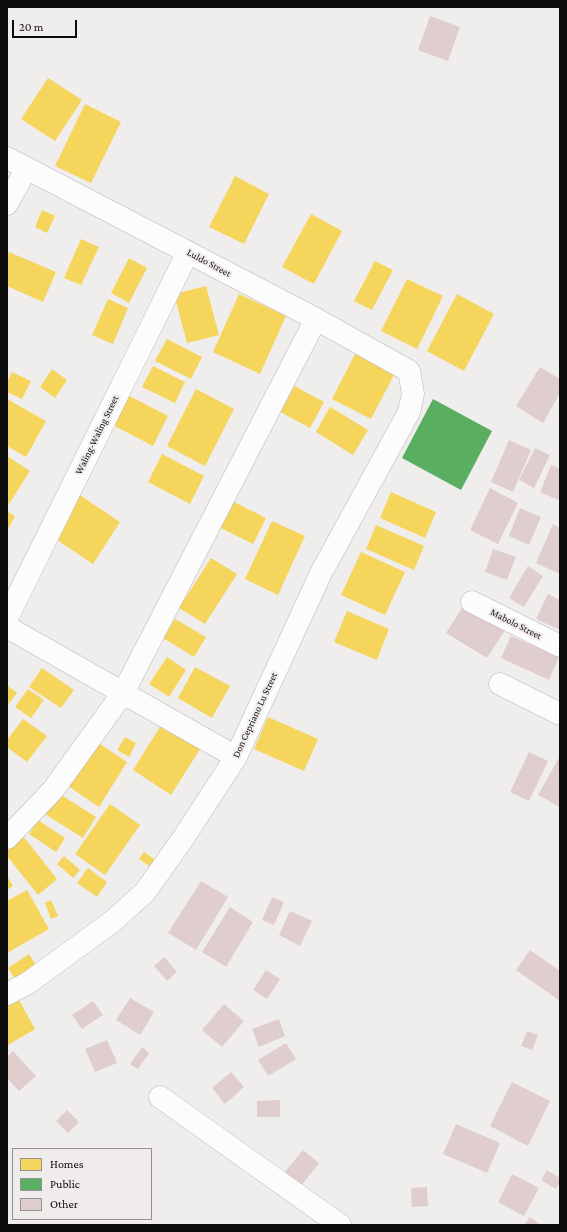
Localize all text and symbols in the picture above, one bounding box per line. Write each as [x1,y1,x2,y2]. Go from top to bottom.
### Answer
scale bar [14,12,79,38]
text: 20 m [19,20,43,34]
street label: Luldo Street [185,246,233,280]
street label: Waling-Waling Street [73,394,121,476]
street label: Mabolo Street [488,606,544,642]
street label: Don Cepriano Lu Street [230,670,280,760]
legend [12,1148,152,1220]
text: Homes [50,1157,83,1171]
text: Public [50,1177,80,1191]
text: Other [50,1197,78,1211]

